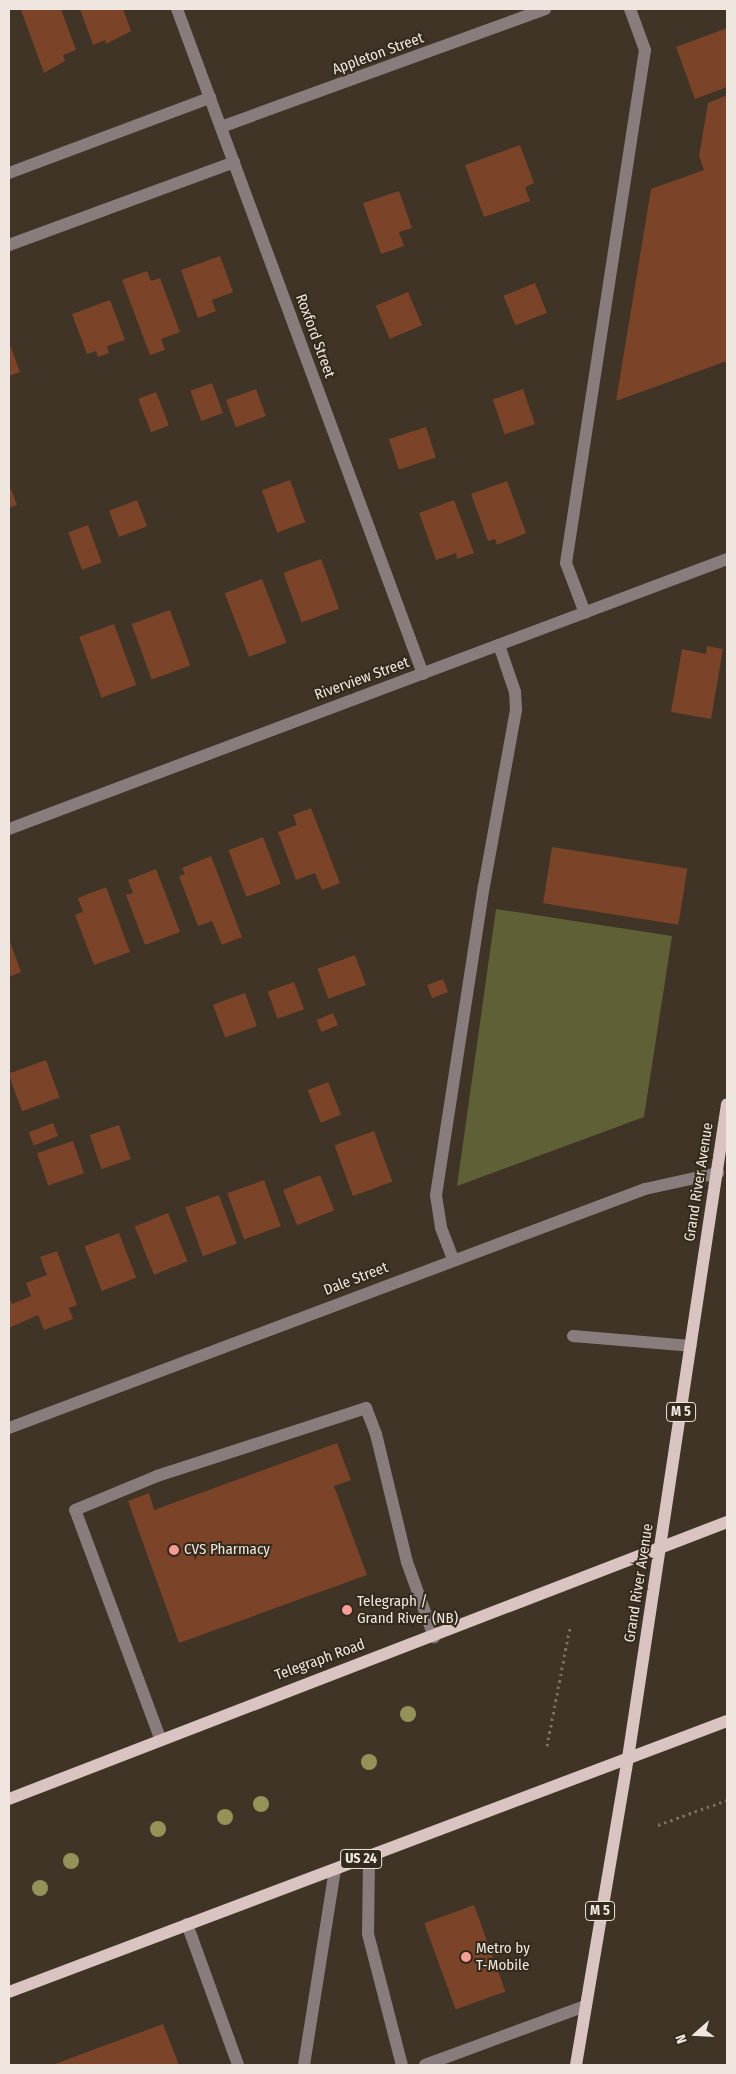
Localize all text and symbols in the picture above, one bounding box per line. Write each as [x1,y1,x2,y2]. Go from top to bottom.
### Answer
street label: Appleton Street [330,29,426,79]
street label: Roxford Street [292,292,338,380]
street label: Riverview Street [312,654,412,704]
street label: Grand River Avenue [681,1121,717,1243]
street label: Dale Street [321,1259,391,1299]
road number: M 5 [666,1400,696,1424]
street label: Grand River Avenue [621,1522,657,1644]
place label: CVS Pharmacy [184,1541,270,1559]
marker: CVS Pharmacy [168,1544,180,1556]
place label: Telegraph / Grand River (NB) [357,1592,458,1627]
marker: Telegraph / Grand River (NB) [341,1604,353,1616]
street label: Telegraph Road [273,1635,367,1685]
road number: US 24 [340,1848,382,1870]
road number: M 5 [585,1900,615,1922]
place label: Metro by T-Mobile [476,1939,530,1974]
marker: Metro by T-Mobile [460,1951,472,1963]
north arrow [671,2009,721,2059]
text: N [672,2032,691,2046]

